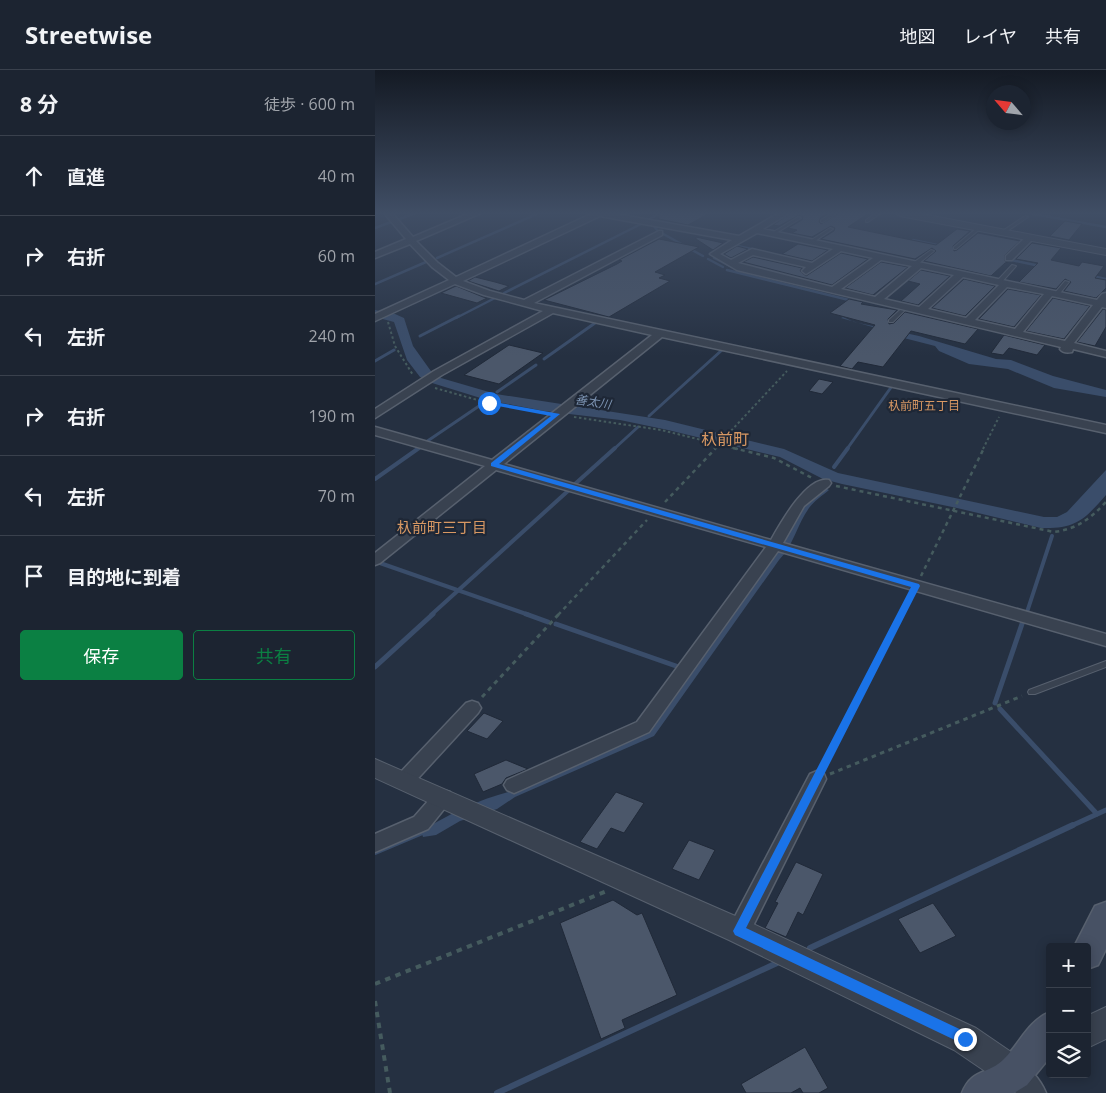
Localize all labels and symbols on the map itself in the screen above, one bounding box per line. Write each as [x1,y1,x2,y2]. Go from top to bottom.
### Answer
north arrow [986,85,1031,130]
water label: 善太川 [574,390,614,413]
route start [478,392,501,415]
district label: 杁前町五丁目 [888,397,960,414]
district label: 杁前町 [701,428,749,450]
district label: 杁前町三丁目 [397,517,487,537]
route end [954,1028,977,1051]

